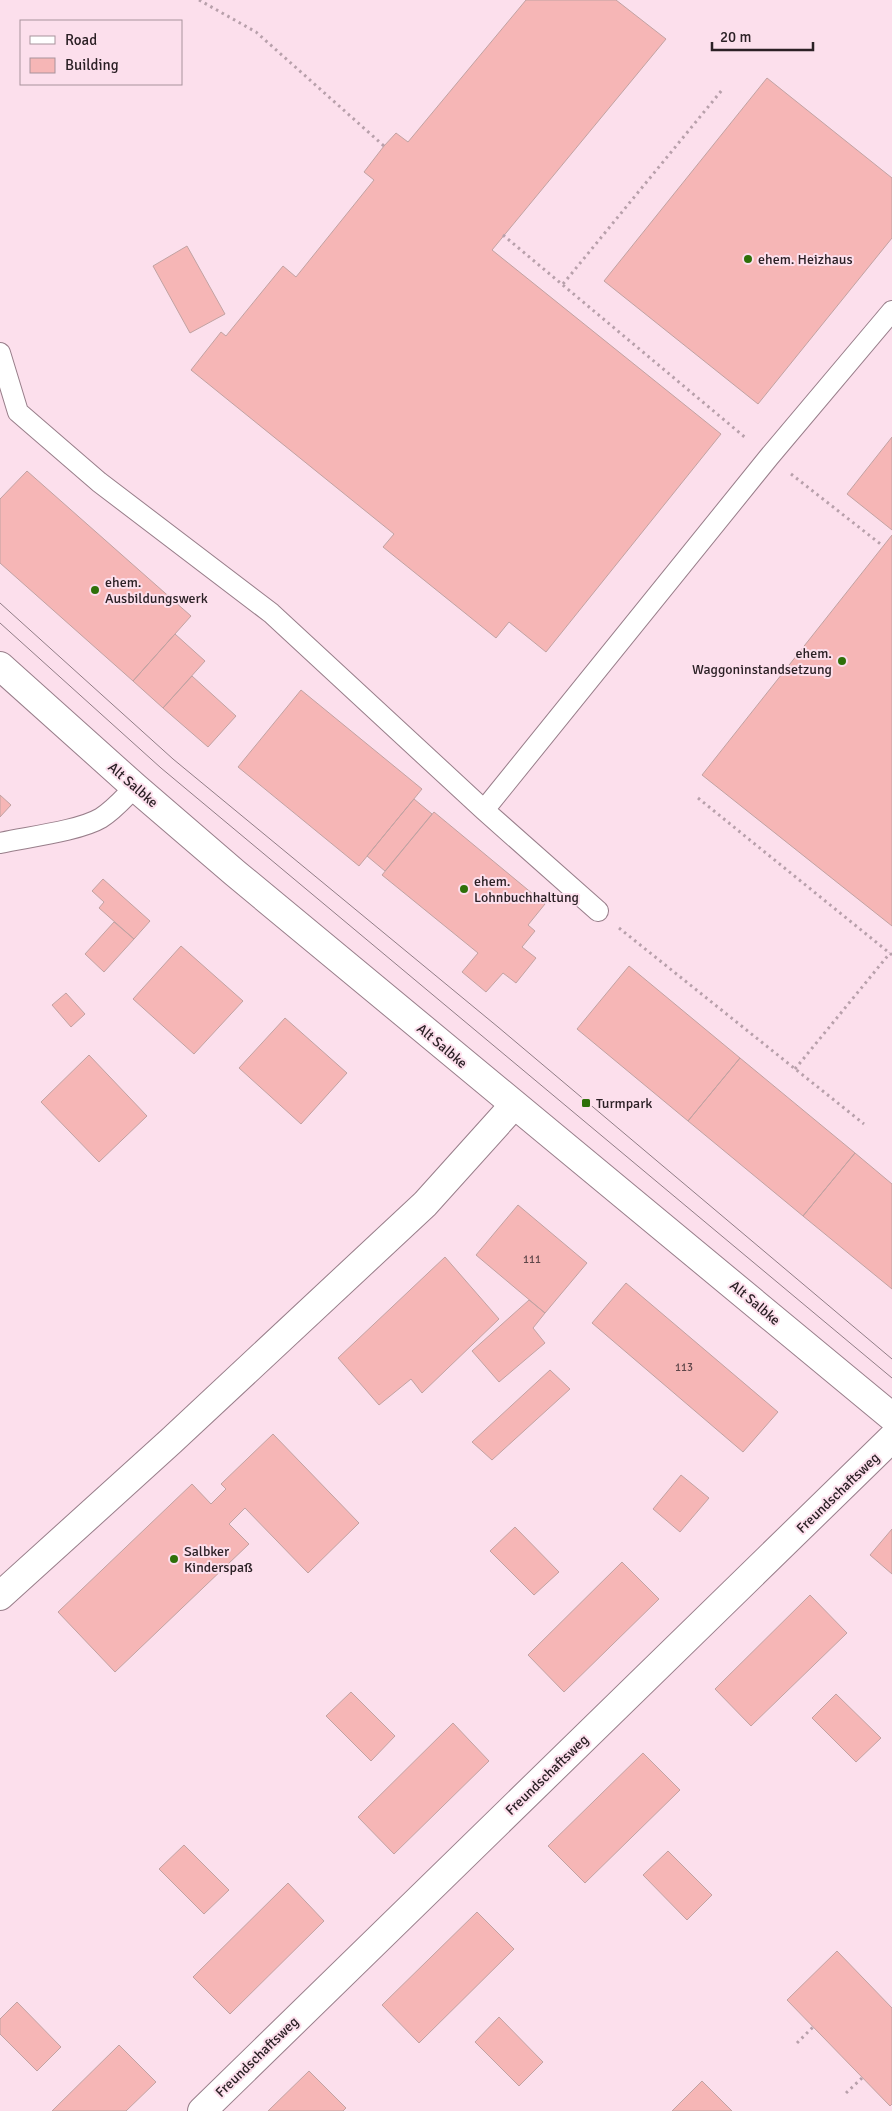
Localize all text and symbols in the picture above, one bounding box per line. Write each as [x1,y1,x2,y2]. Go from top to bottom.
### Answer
legend [20,20,182,85]
scale bar [712,20,813,52]
text: 20 m [720,28,751,46]
text: Road [65,31,97,49]
text: Building [65,56,119,74]
place label: ehem. Heizhaus [758,251,853,268]
marker: ehem. Heizhaus [742,253,754,265]
place label: ehem. Ausbildungswerk [105,574,208,607]
marker: ehem. Ausbildungswerk [89,584,101,596]
place label: ehem. Waggoninstandsetzung [692,645,832,678]
marker: ehem. Waggoninstandsetzung [836,655,848,667]
street label: Alt Salbke [105,759,161,811]
place label: ehem. Lohnbuchhaltung [474,873,579,906]
marker: ehem. Lohnbuchhaltung [458,883,470,895]
street label: Alt Salbke [413,1020,471,1072]
place label: Turmpark [596,1095,652,1112]
marker: Turmpark [580,1097,592,1109]
house number: 111 [523,1253,541,1266]
street label: Alt Salbke [726,1277,784,1329]
house number: 113 [675,1361,693,1374]
street label: Freundschaftsweg [793,1449,883,1537]
place label: Salbker Kinderspaß [184,1543,253,1576]
marker: Salbker Kinderspaß [168,1553,180,1565]
street label: Freundschaftsweg [502,1731,592,1819]
street label: Freundschaftsweg [212,2013,302,2101]

